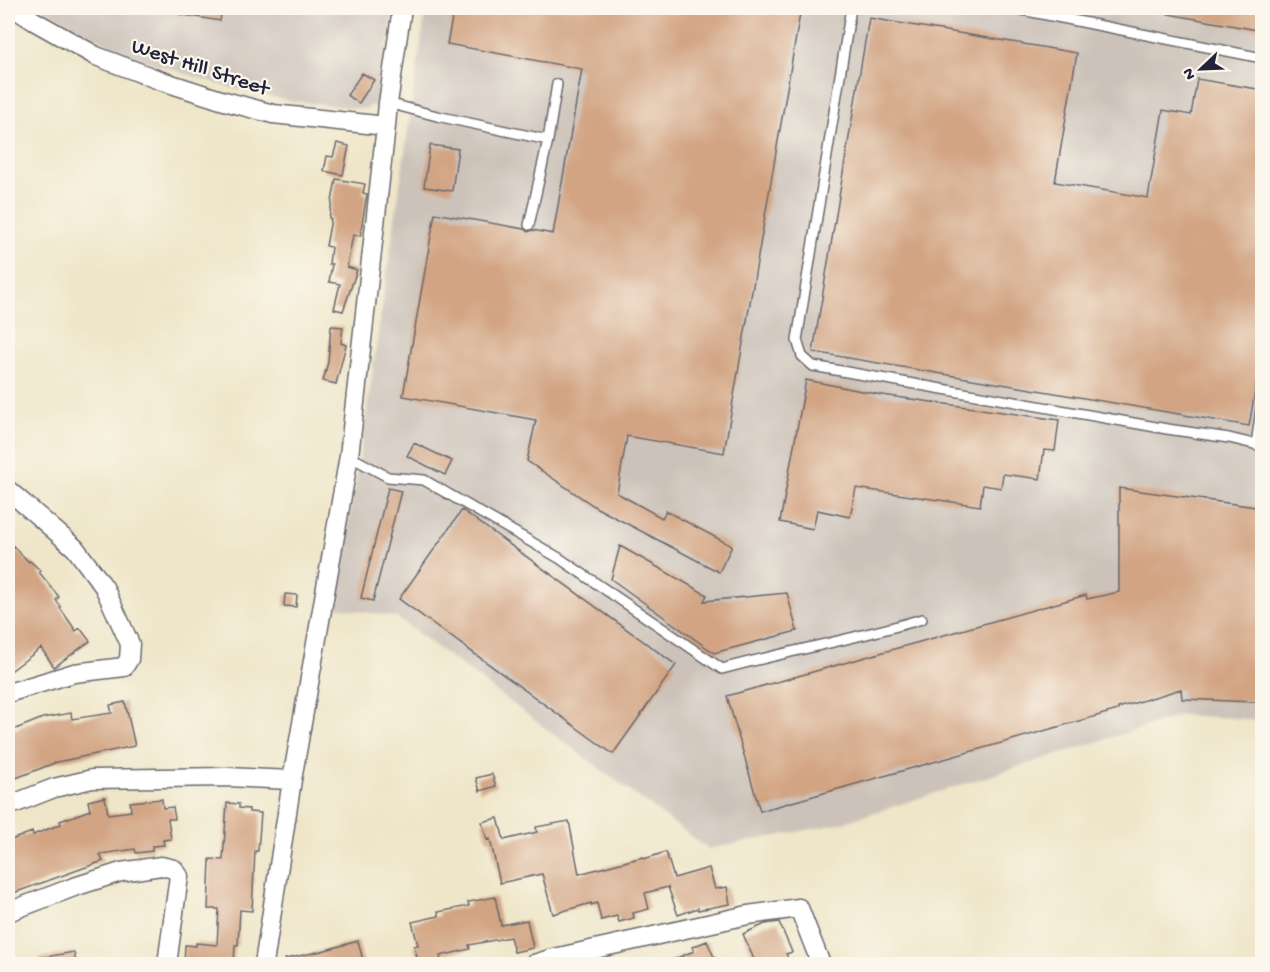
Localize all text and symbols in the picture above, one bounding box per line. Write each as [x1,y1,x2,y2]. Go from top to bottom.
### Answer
street label: West Hill Street [128,34,274,104]
north arrow [1171,39,1231,99]
text: N [1179,64,1201,82]

